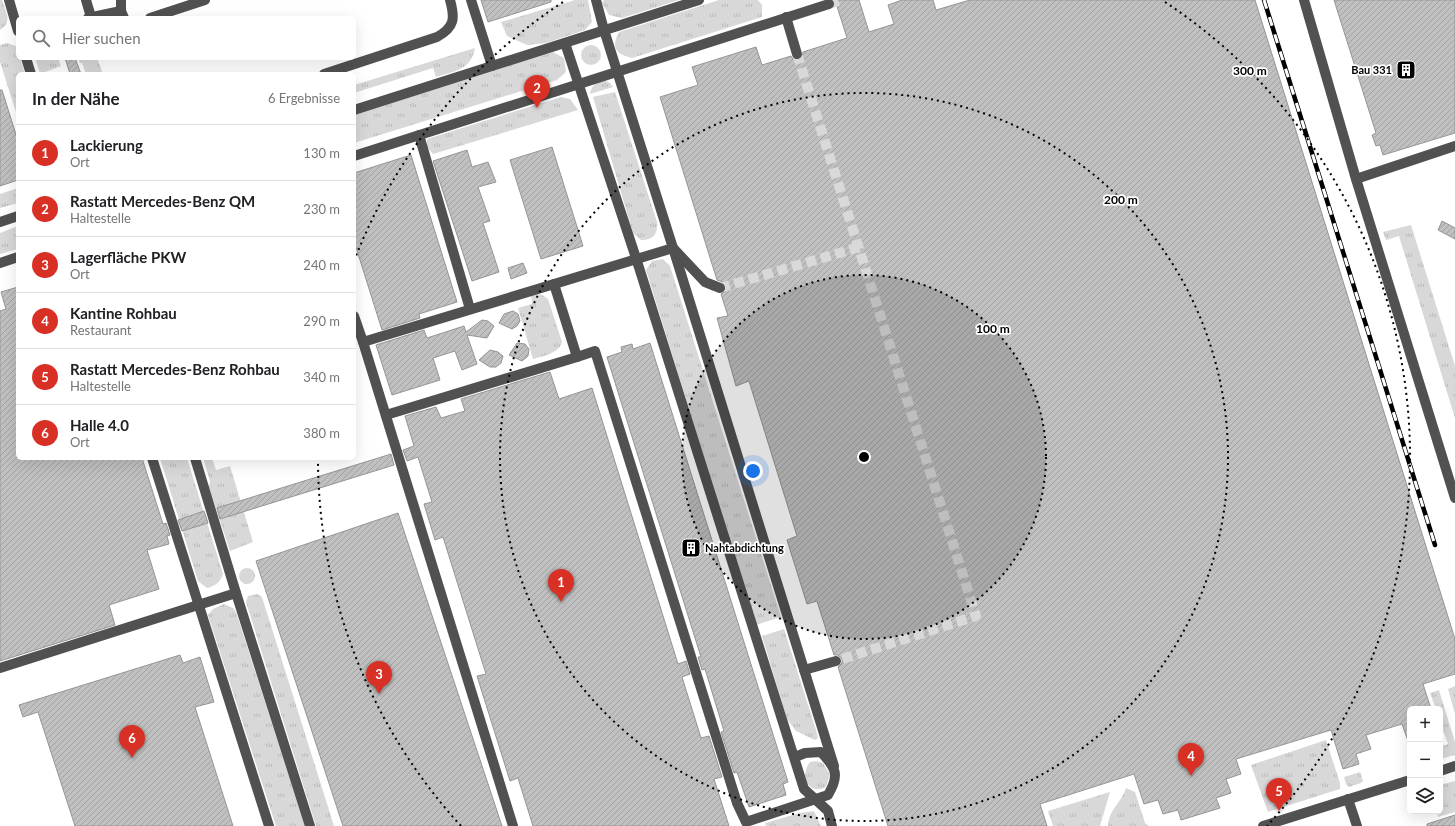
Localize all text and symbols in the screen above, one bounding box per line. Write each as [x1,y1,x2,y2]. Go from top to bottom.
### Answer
search box [16,16,356,60]
icon: search [30,27,52,49]
text: Hier suchen [62,29,141,47]
building icon: Bau 331 [1395,59,1417,81]
text: 300 m [1233,63,1267,78]
place label: Bau 331 [1351,63,1392,76]
pin: 2 [524,75,550,108]
text: In der Nähe [32,88,120,109]
text: 6 Ergebnisse [268,90,340,106]
text: Lackierung [70,136,143,154]
text: 1 [41,145,49,161]
text: 130 m [303,145,340,161]
text: Ort [70,154,90,170]
text: Rastatt Mercedes-Benz QM [70,192,255,210]
text: 200 m [1104,192,1138,207]
text: 2 [41,201,49,217]
text: 230 m [303,201,340,217]
text: Haltestelle [70,210,131,226]
text: Lagerfläche PKW [70,248,186,266]
text: 3 [41,257,49,273]
text: 240 m [303,257,340,273]
text: Ort [70,266,90,282]
text: Kantine Rohbau [70,304,177,322]
text: 4 [41,313,49,329]
text: 290 m [303,313,340,329]
text: 100 m [976,321,1010,336]
text: Restaurant [70,322,132,338]
text: Rastatt Mercedes-Benz Rohbau [70,360,280,378]
text: 5 [41,369,49,385]
text: 340 m [303,369,340,385]
text: Haltestelle [70,378,131,394]
text: Halle 4.0 [70,416,129,434]
text: 6 [41,425,49,441]
text: 380 m [303,425,340,441]
text: Ort [70,434,90,450]
centre of rings [857,450,871,464]
your location [743,461,763,481]
building icon: Nahtabdichtung [680,537,702,559]
place label: Nahtabdichtung [705,541,784,554]
pin: 1 [548,569,574,602]
pin: 3 [366,661,392,694]
map controls [1407,706,1443,814]
button: + [1407,706,1443,742]
pin: 6 [119,725,145,758]
button: − [1407,742,1443,778]
pin: 4 [1178,743,1204,776]
pin: 5 [1266,778,1292,811]
button: layers [1407,778,1443,814]

